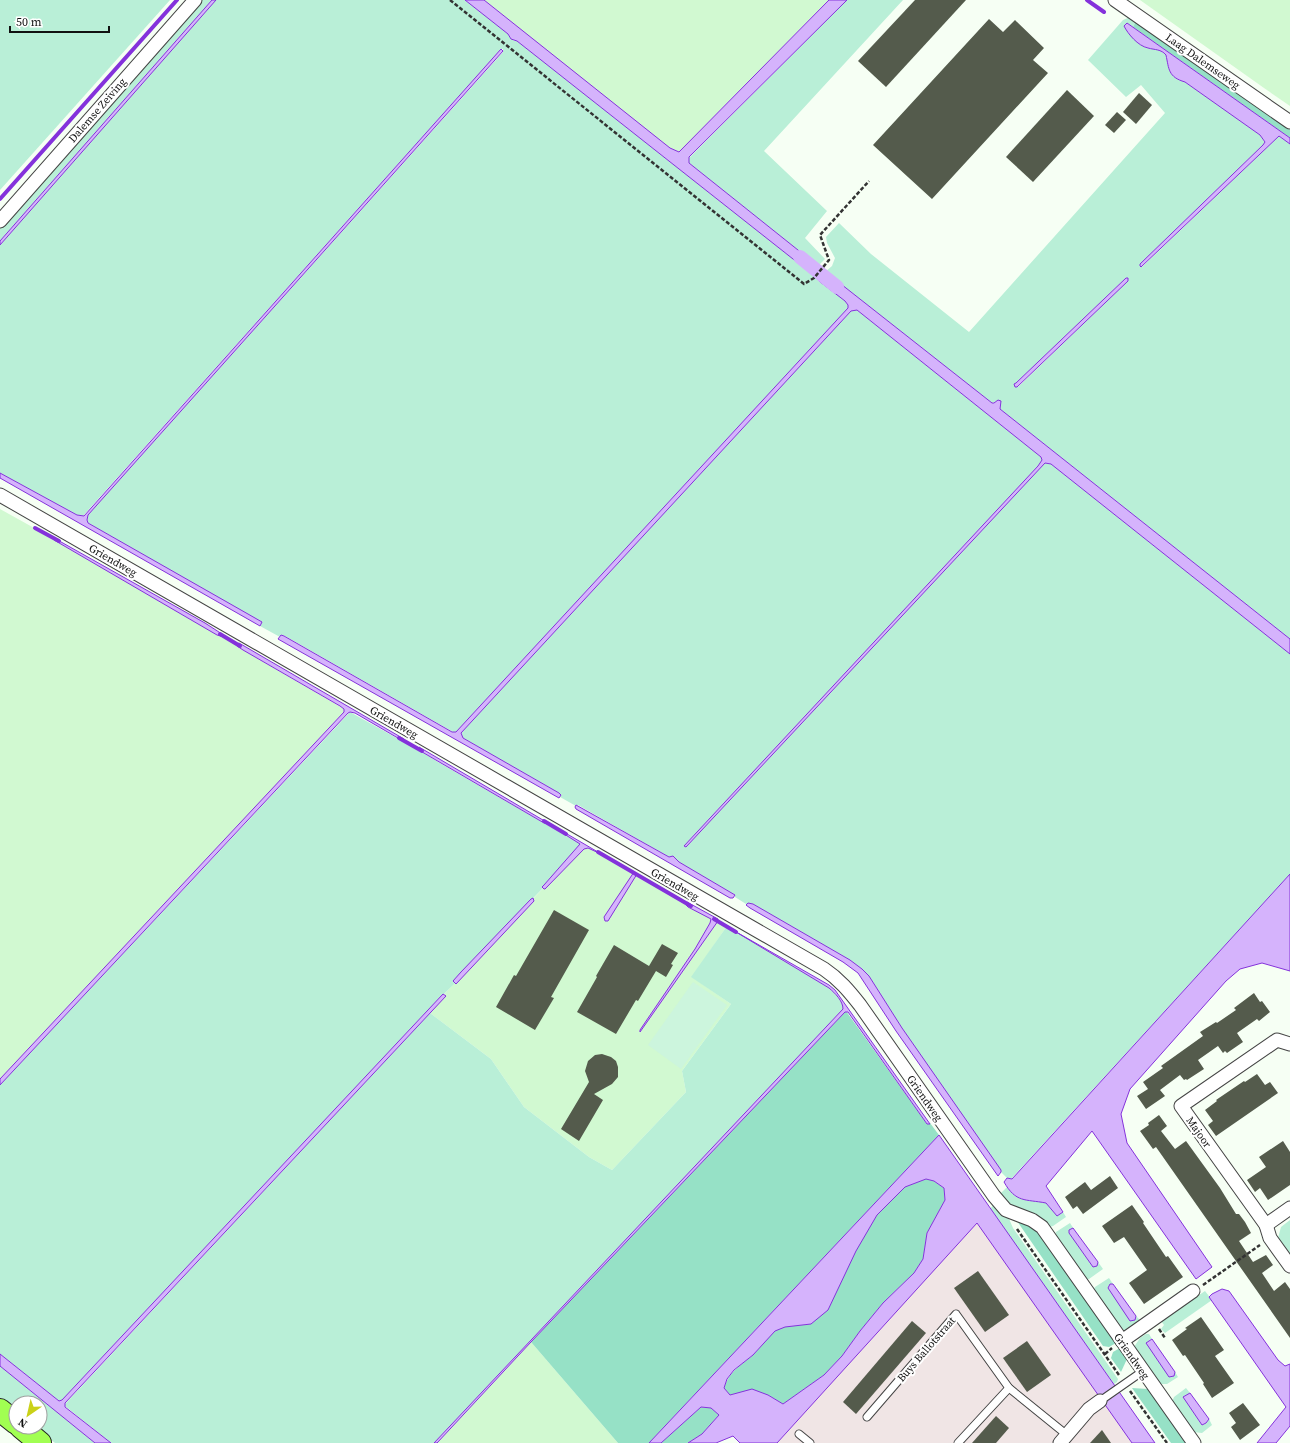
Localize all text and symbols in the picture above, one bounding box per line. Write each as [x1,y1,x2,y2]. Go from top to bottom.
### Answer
scale bar [10,8,109,34]
text: 50 m [16,14,42,30]
street label: Laag Dalemseweg [1162,30,1243,93]
street label: Dalemse Zeiving [65,75,130,146]
street label: Griendweg [86,541,140,580]
street label: Griendweg [367,703,421,742]
street label: Griendweg [648,865,702,904]
street label: Griendweg [903,1072,946,1125]
street label: Majoor [1182,1114,1215,1151]
street label: Buys Ballotstraat [894,1313,959,1385]
street label: Griendweg [1110,1330,1153,1383]
north arrow [8,1395,48,1435]
text: N [15,1414,30,1431]

